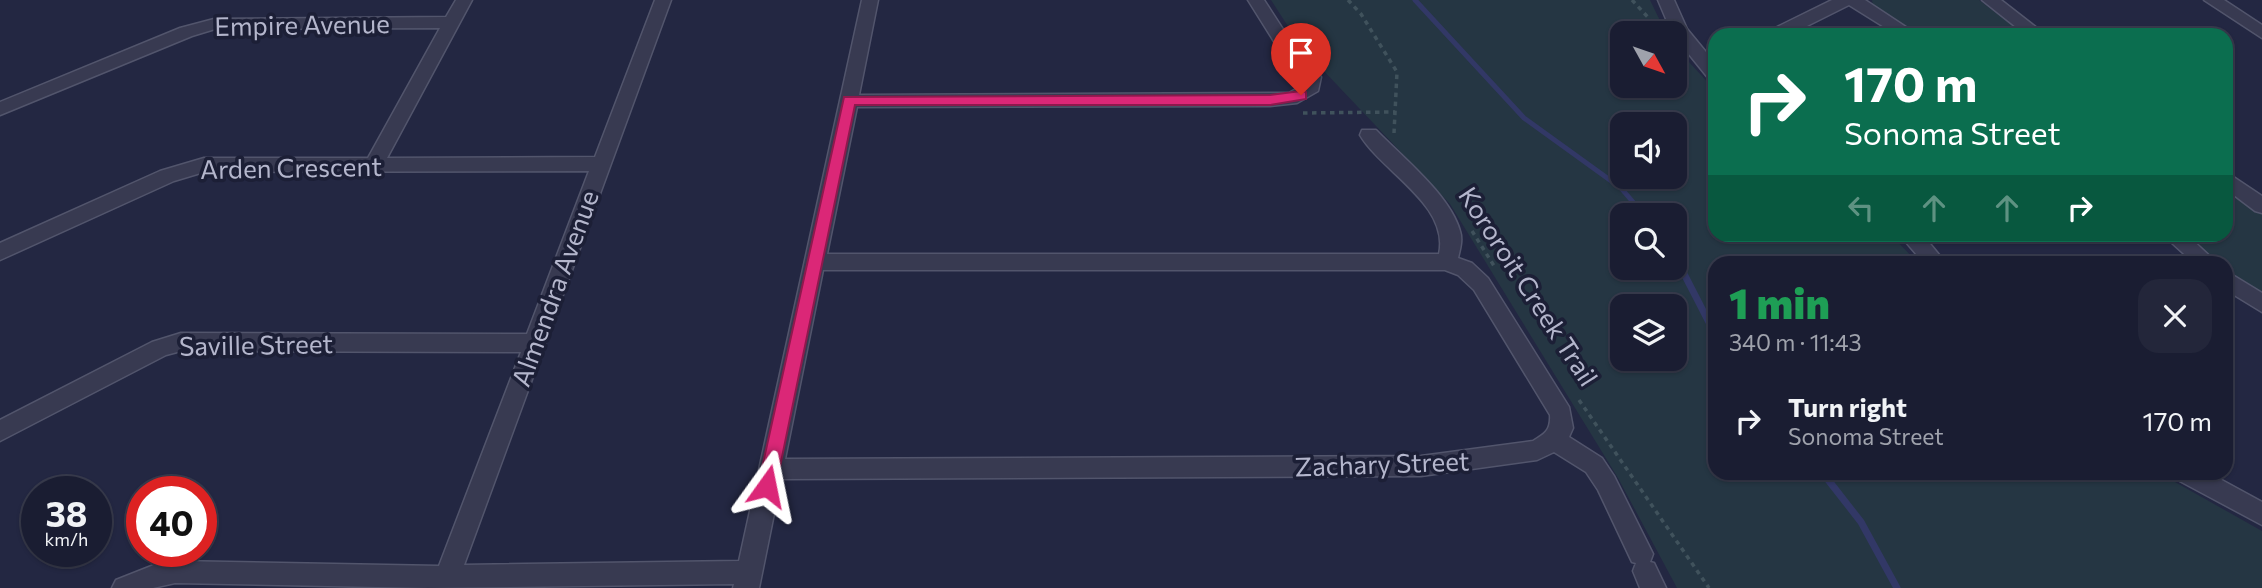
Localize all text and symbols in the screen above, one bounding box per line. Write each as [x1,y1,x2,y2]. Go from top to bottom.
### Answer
street label: Empire Avenue [214,7,390,41]
north arrow [1610,21,1687,98]
map controls [1610,21,1687,371]
pin [1271,23,1331,95]
icon: arrive [1282,34,1320,72]
text: 170 m [1844,52,1977,112]
icon: right [1729,56,1820,147]
button: sound [1610,112,1687,189]
text: Sonoma Street [1844,112,2061,152]
street label: Arden Crescent [200,150,382,184]
street label: Kororoit Creek Trail [1453,181,1605,391]
street label: Almendra Avenue [504,186,604,390]
icon: left [1842,189,1880,227]
icon: ahead [1915,189,1953,227]
icon: ahead [1988,189,2026,227]
icon: right [2061,189,2099,227]
button: search [1610,203,1687,280]
text: 1 min [1729,276,1830,328]
button: close [2138,279,2212,353]
button: layers [1610,294,1687,371]
street label: Saville Street [179,327,333,361]
text: 340 m · 11:43 [1729,328,1862,356]
text: Turn right [1788,391,1907,422]
icon: right [1729,402,1767,440]
text: 170 m [2143,405,2212,436]
text: Sonoma Street [1788,422,1944,450]
street label: Zachary Street [1294,444,1470,482]
position arrow [730,449,804,523]
speed limit sign: 40 [126,476,217,567]
text: 38 [45,491,88,534]
text: km/h [45,528,88,550]

